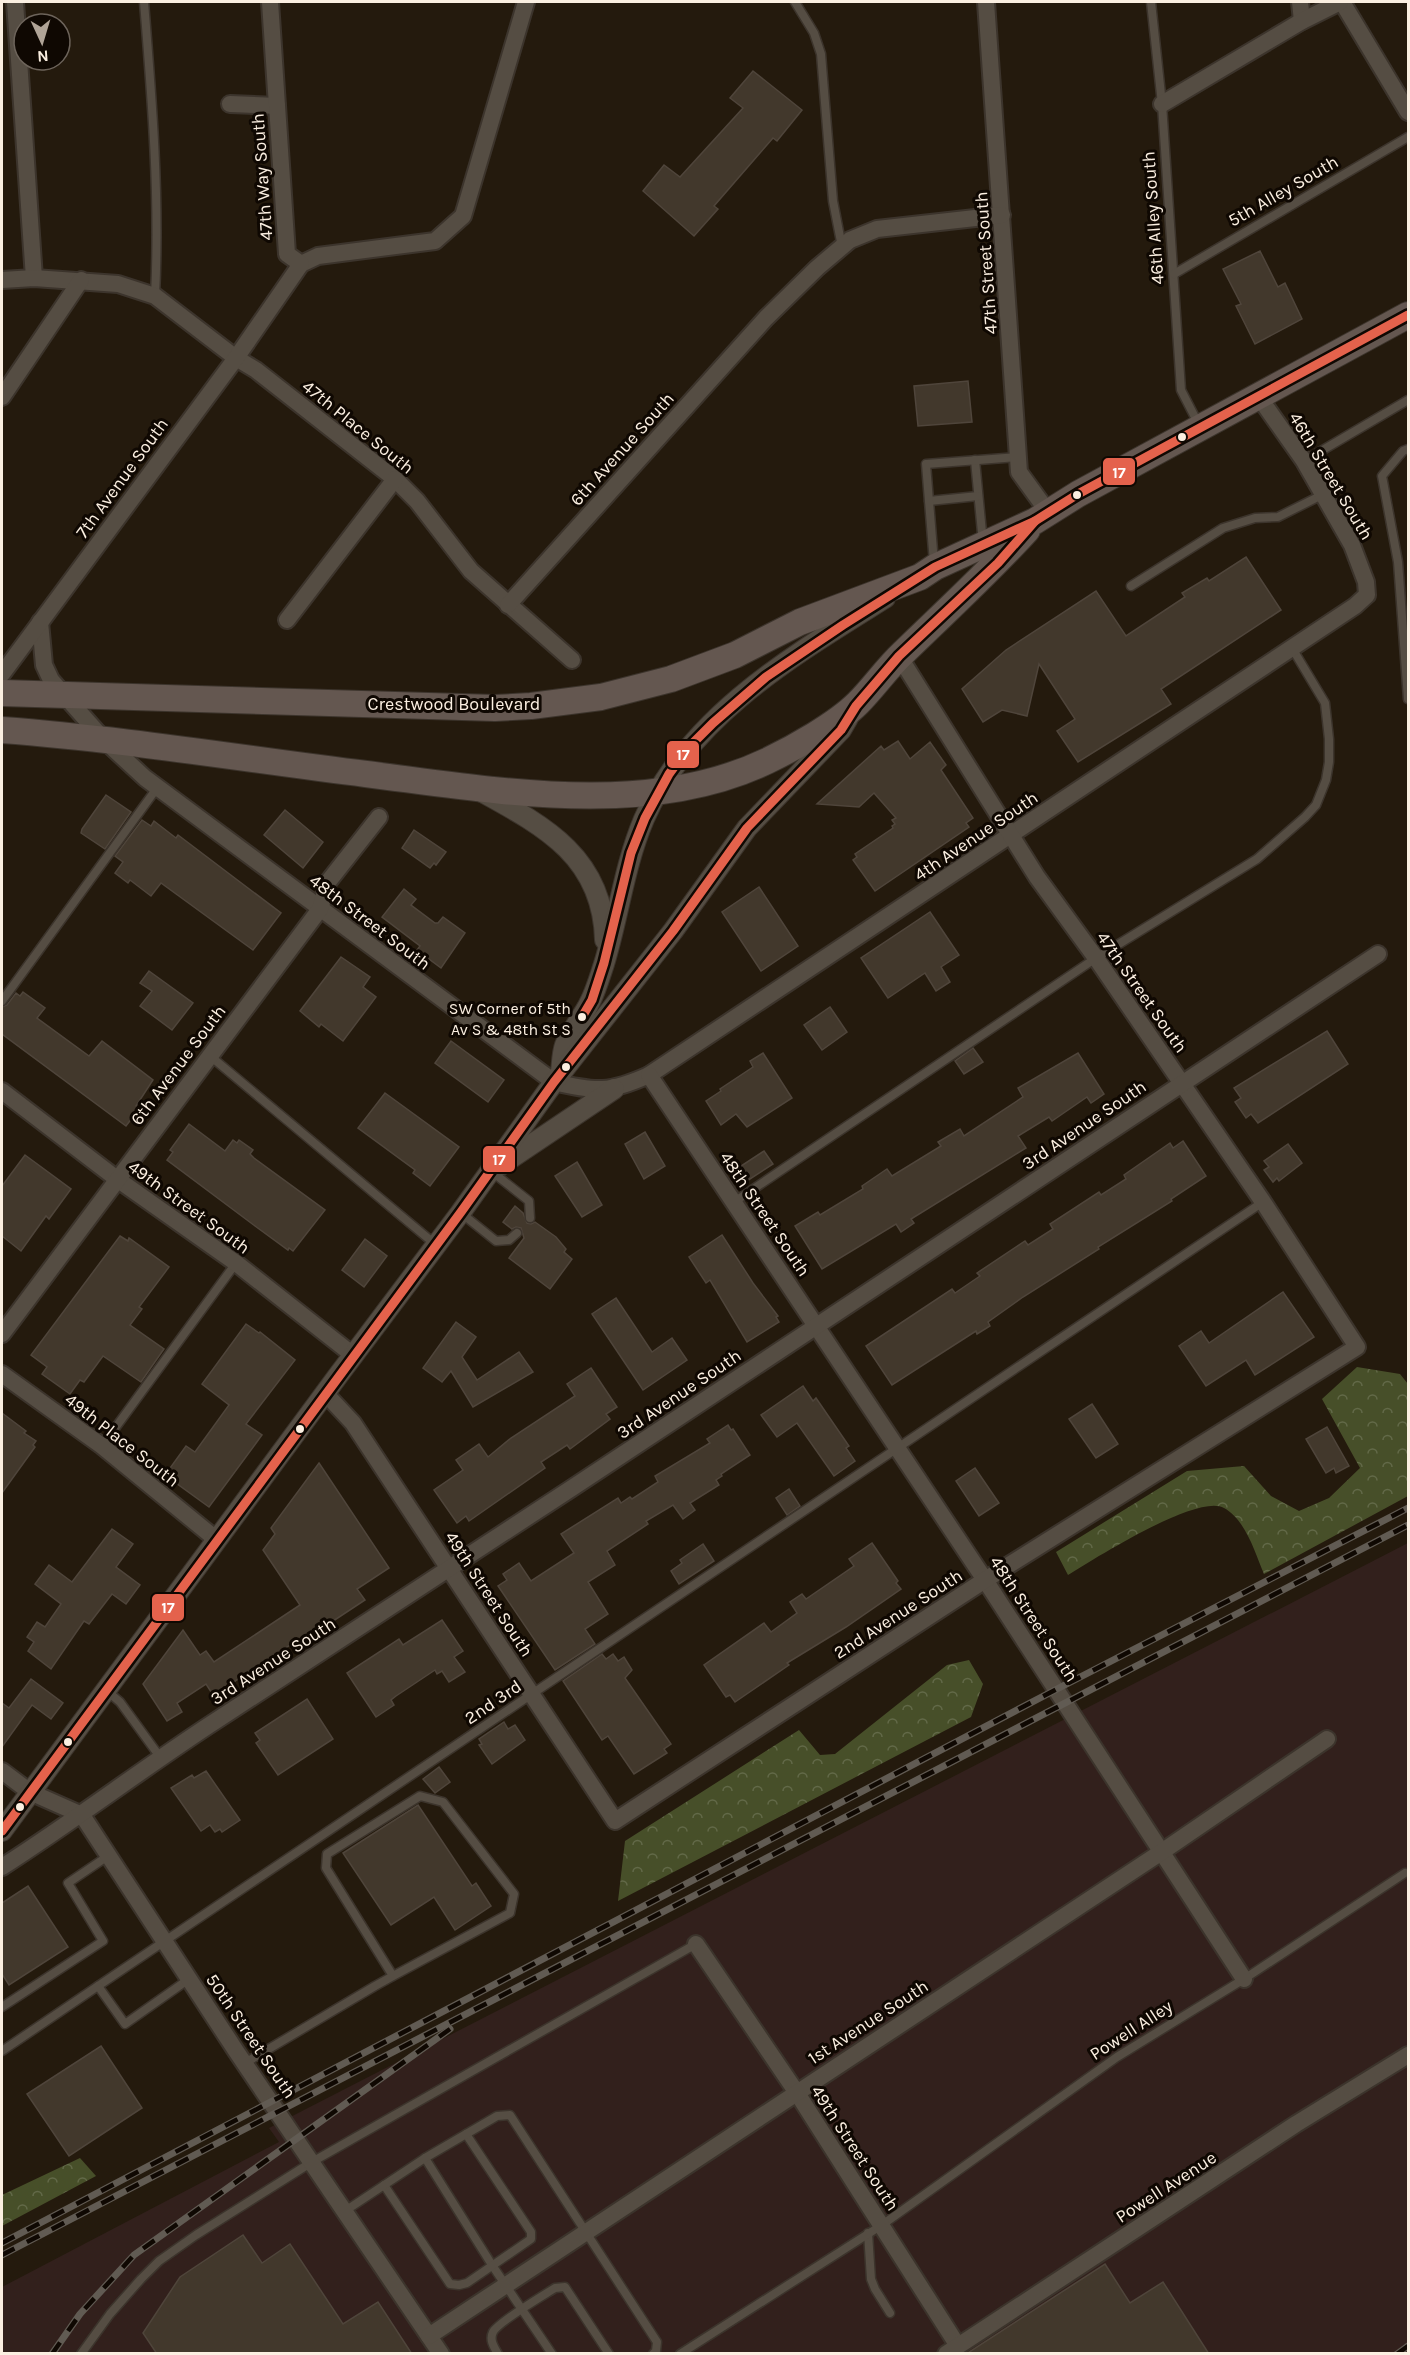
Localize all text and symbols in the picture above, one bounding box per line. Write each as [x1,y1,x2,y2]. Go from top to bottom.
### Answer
north arrow [12,12,72,72]
text: N [37,47,49,66]
street label: 47th Way South [247,113,277,241]
street label: 46th Alley South [1137,150,1169,286]
street label: 5th Alley South [1224,151,1342,231]
street label: 47th Street South [970,191,1002,335]
street label: 47th Place South [298,375,418,479]
street label: 6th Avenue South [565,388,679,510]
street label: 46th Street South [1284,408,1378,544]
street label: 7th Avenue South [71,414,173,542]
unlabelled marker [1176,431,1188,443]
line badge: 17 [1102,457,1136,486]
text: 17 [1112,463,1126,482]
unlabelled marker [1071,489,1083,501]
street label: Crestwood Boulevard [368,693,541,715]
line badge: 17 [666,740,700,769]
text: 17 [676,745,690,764]
street label: 4th Avenue South [910,786,1042,886]
street label: 48th Street South [305,869,435,975]
street label: 47th Street South [1092,927,1192,1057]
place label: SW Corner of 5th Av S & 48th St S [449,999,571,1039]
street label: 6th Avenue South [126,1000,230,1130]
marker: SW Corner of 5th Av S & 48th St S [576,1011,588,1023]
unlabelled marker [560,1061,572,1073]
street label: 3rd Avenue South [1018,1075,1150,1175]
line badge: 17 [482,1145,516,1173]
street label: 48th Street South [715,1147,815,1281]
text: 17 [492,1150,506,1169]
street label: 49th Street South [124,1155,254,1259]
street label: 3rd Avenue South [613,1344,745,1444]
street label: 49th Place South [60,1388,184,1492]
unlabelled marker [294,1423,306,1435]
street label: 49th Street South [440,1527,538,1661]
street label: 48th Street South [985,1552,1083,1686]
street label: 2nd Avenue South [830,1564,966,1664]
line badge: 17 [151,1593,185,1622]
text: 17 [161,1598,175,1617]
street label: 3rd Avenue South [206,1612,340,1710]
street label: 2nd 3rd [460,1675,526,1729]
unlabelled marker [62,1736,74,1748]
unlabelled marker [14,1801,26,1813]
street label: 50th Street South [201,1969,301,2103]
street label: 1st Avenue South [804,1975,932,2069]
street label: Powell Alley [1085,1995,1177,2065]
street label: 49th Street South [806,2081,904,2215]
street label: Powell Avenue [1111,2146,1221,2228]

